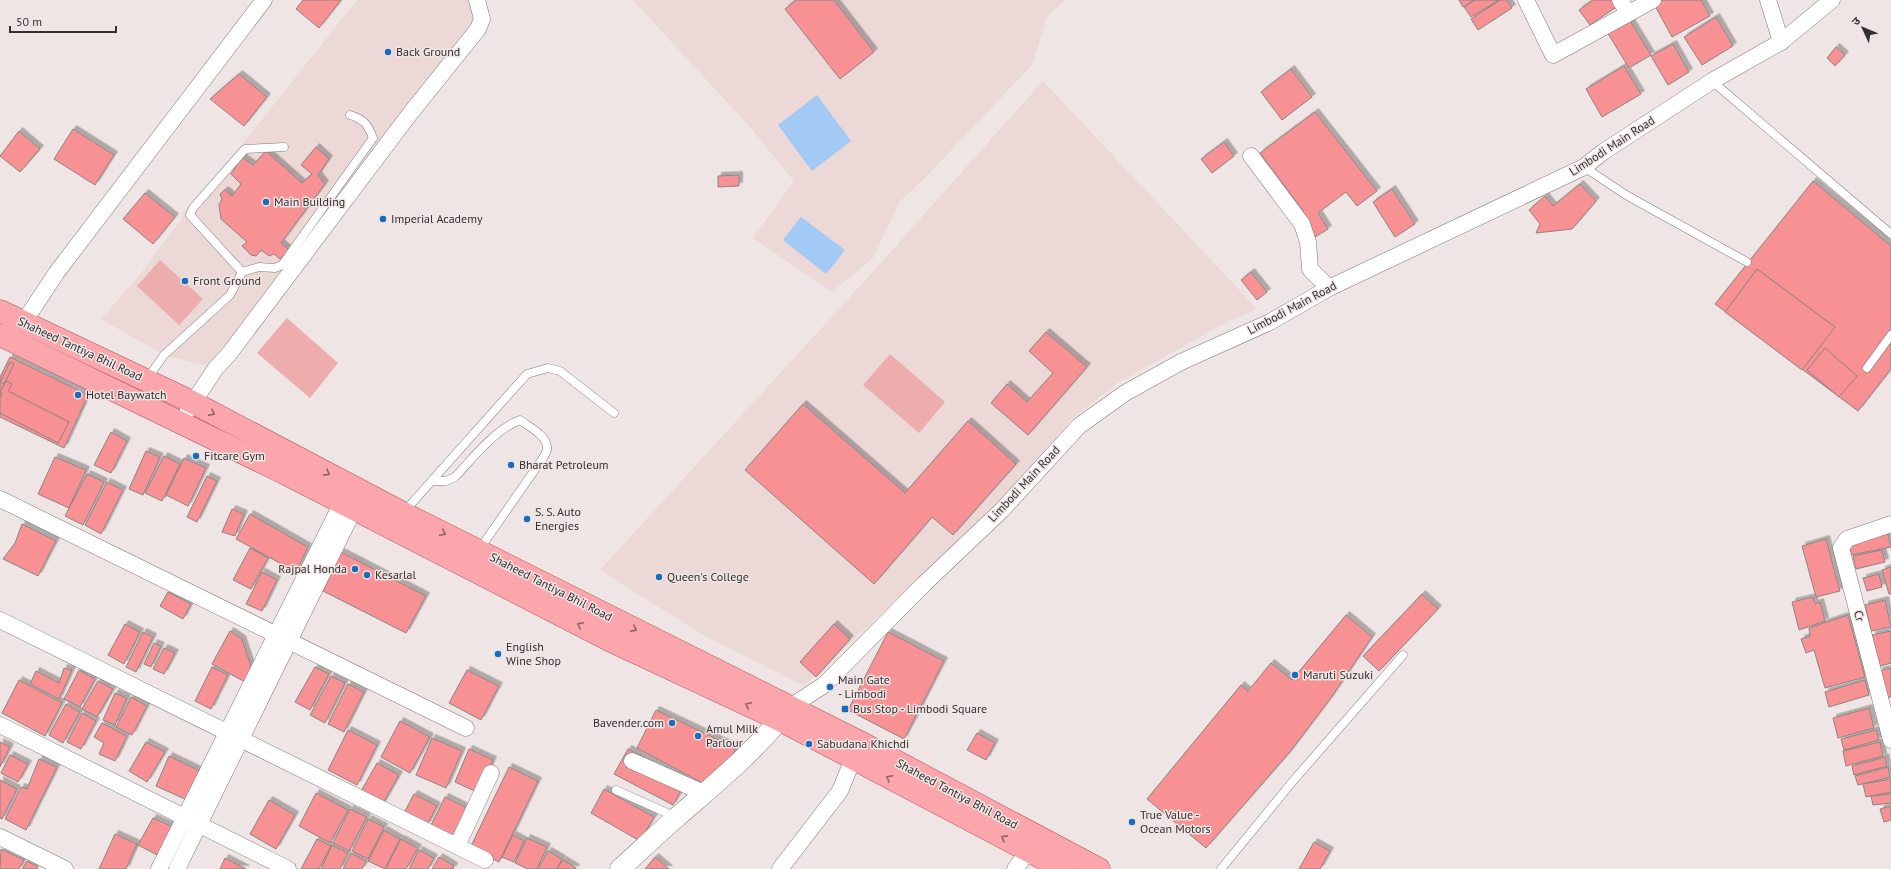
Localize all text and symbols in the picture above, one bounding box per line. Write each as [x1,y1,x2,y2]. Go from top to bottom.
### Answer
scale bar [10,8,116,34]
north arrow [1843,8,1883,48]
text: उ [1849,13,1863,28]
text: 50 m [16,14,42,29]
place label: Back Ground [396,44,460,59]
marker: Back Ground [383,47,393,57]
street label: Limbodi Main Road [1566,112,1657,179]
place label: Main Building [274,194,345,209]
marker: Main Building [261,197,271,207]
place label: Imperial Academy [391,211,483,226]
marker: Imperial Academy [378,214,388,224]
place label: Front Ground [193,273,261,288]
marker: Front Ground [180,276,190,286]
street label: Limbodi Main Road [1245,278,1339,337]
street label: Shaheed Tantiya Bhil Road [16,313,145,384]
place label: Hotel Baywatch [86,387,167,402]
marker: Hotel Baywatch [73,390,83,400]
one-way arrow [208,408,215,416]
street label: Limbodi Main Road [984,442,1063,525]
place label: Fitcare Gym [204,448,265,463]
marker: Fitcare Gym [191,451,201,461]
place label: Bharat Petroleum [519,457,609,472]
marker: Bharat Petroleum [506,460,516,470]
one-way arrow [323,468,330,476]
place label: S. S. Auto Energies [535,504,581,533]
marker: S. S. Auto Energies [522,514,532,524]
one-way arrow [438,528,446,536]
street label: Shaheed Tantiya Bhil Road [487,549,615,624]
place label: Rajpal Honda [278,561,347,576]
marker: Rajpal Honda [350,564,360,574]
place label: Kesarlal [375,567,416,582]
place label: Queen's College [667,569,749,584]
marker: Kesarlal [362,570,372,580]
marker: Queen's College [654,572,664,582]
street label: Cr [1851,609,1868,623]
one-way arrow [577,622,585,630]
one-way arrow [630,624,637,631]
place label: English Wine Shop [506,639,561,668]
marker: English Wine Shop [493,649,503,659]
place label: Maruti Suzuki [1303,667,1373,682]
marker: Maruti Suzuki [1290,670,1300,680]
place label: Main Gate - Limbodi [838,672,890,701]
marker: Main Gate - Limbodi [825,682,835,692]
place label: Bus Stop - Limbodi Square [853,701,987,716]
one-way arrow [745,702,753,710]
marker: Bus Stop - Limbodi Square [840,704,850,714]
place label: Bavender.com [593,715,664,730]
marker: Bavender.com [667,718,677,728]
place label: Amul Milk Parlour [706,721,758,750]
marker: Amul Milk Parlour [693,731,703,741]
place label: Sabudana Khichdi [817,736,909,751]
marker: Sabudana Khichdi [804,739,814,749]
street label: Shaheed Tantiya Bhil Road [894,755,1021,832]
one-way arrow [886,775,893,782]
place label: True Value - Ocean Motors [1140,807,1211,836]
marker: True Value - Ocean Motors [1127,817,1137,827]
one-way arrow [1001,835,1008,843]

